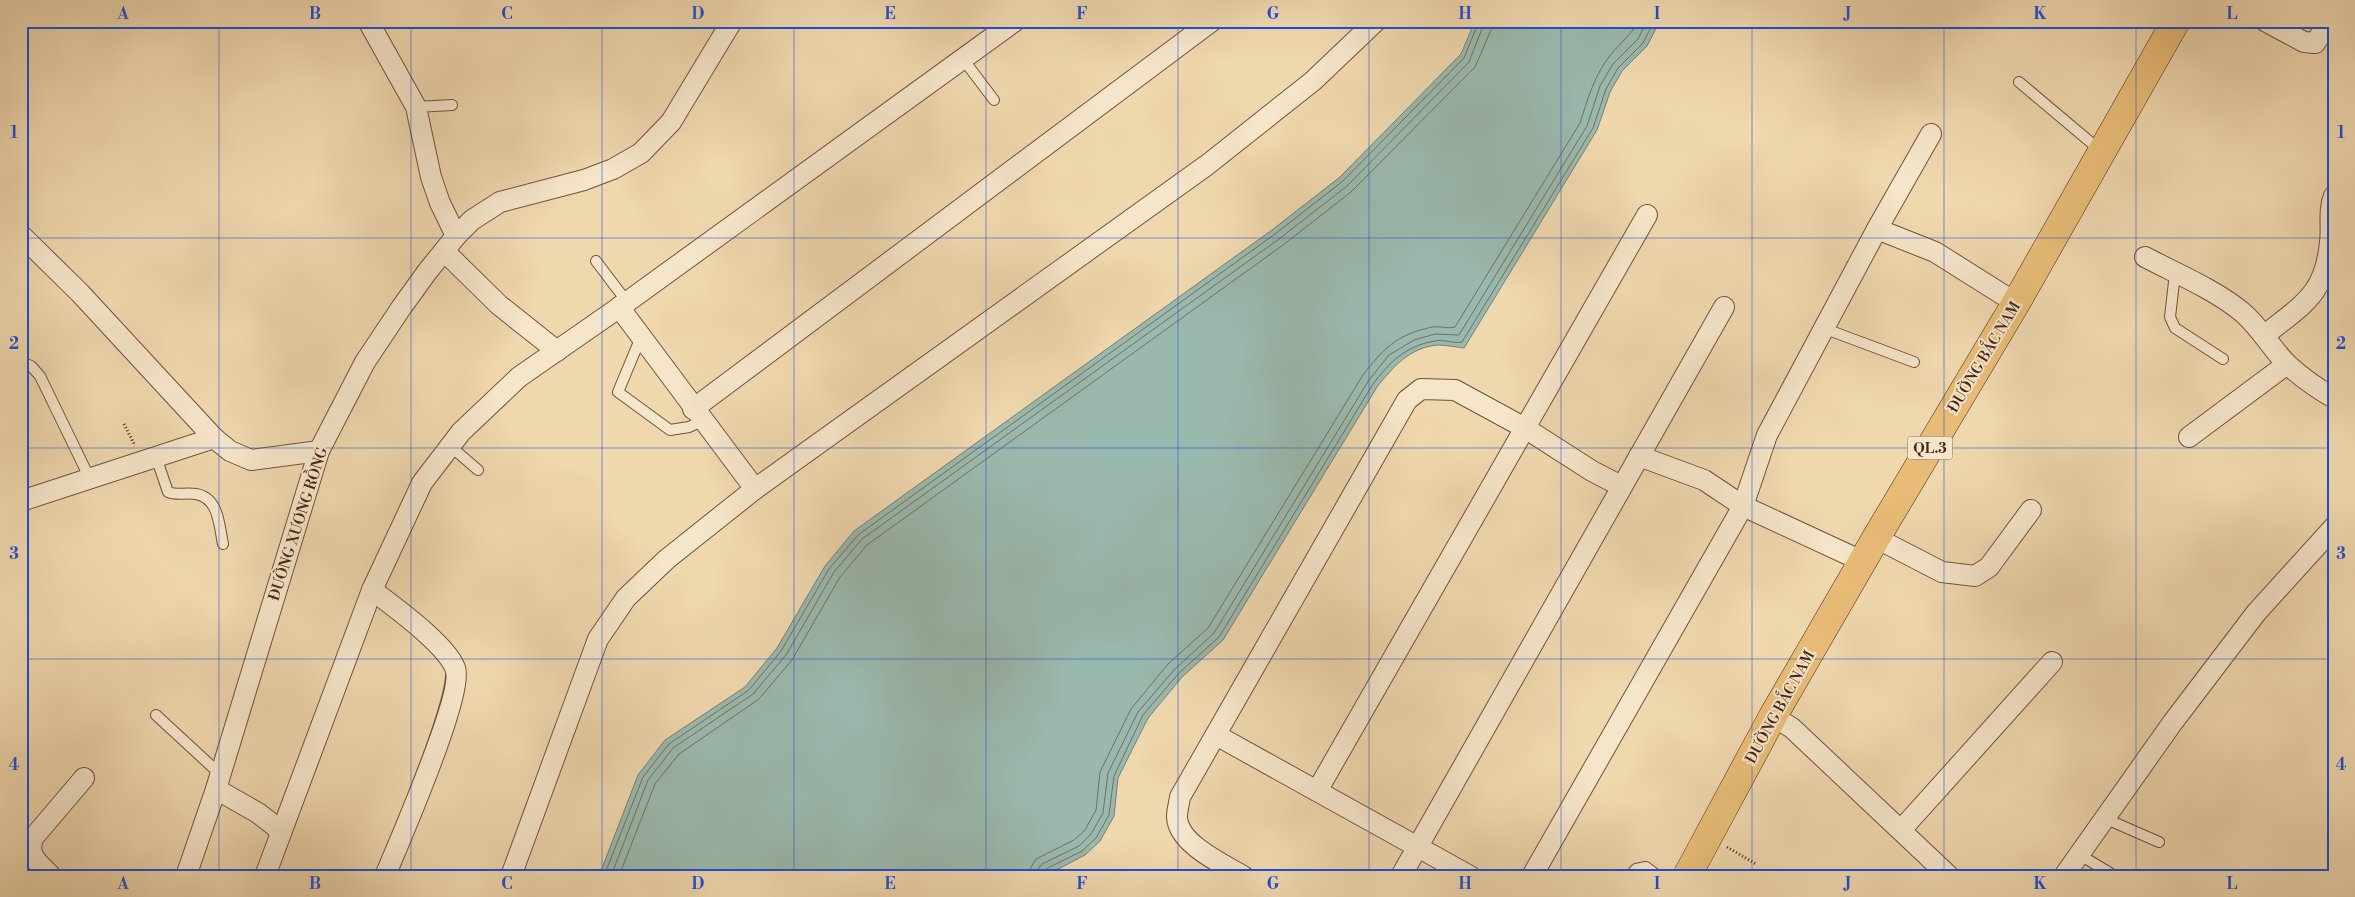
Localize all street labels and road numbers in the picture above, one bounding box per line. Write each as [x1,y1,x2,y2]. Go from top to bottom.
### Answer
street label: ĐƯỜNG BẮC NAM [1941,296,2026,416]
road number: QL.3 [1908,436,1952,459]
street label: ĐƯỜNG XƯƠNG RỒNG [262,444,332,603]
street label: ĐƯỜNG BẮC NAM [1739,645,1820,767]

